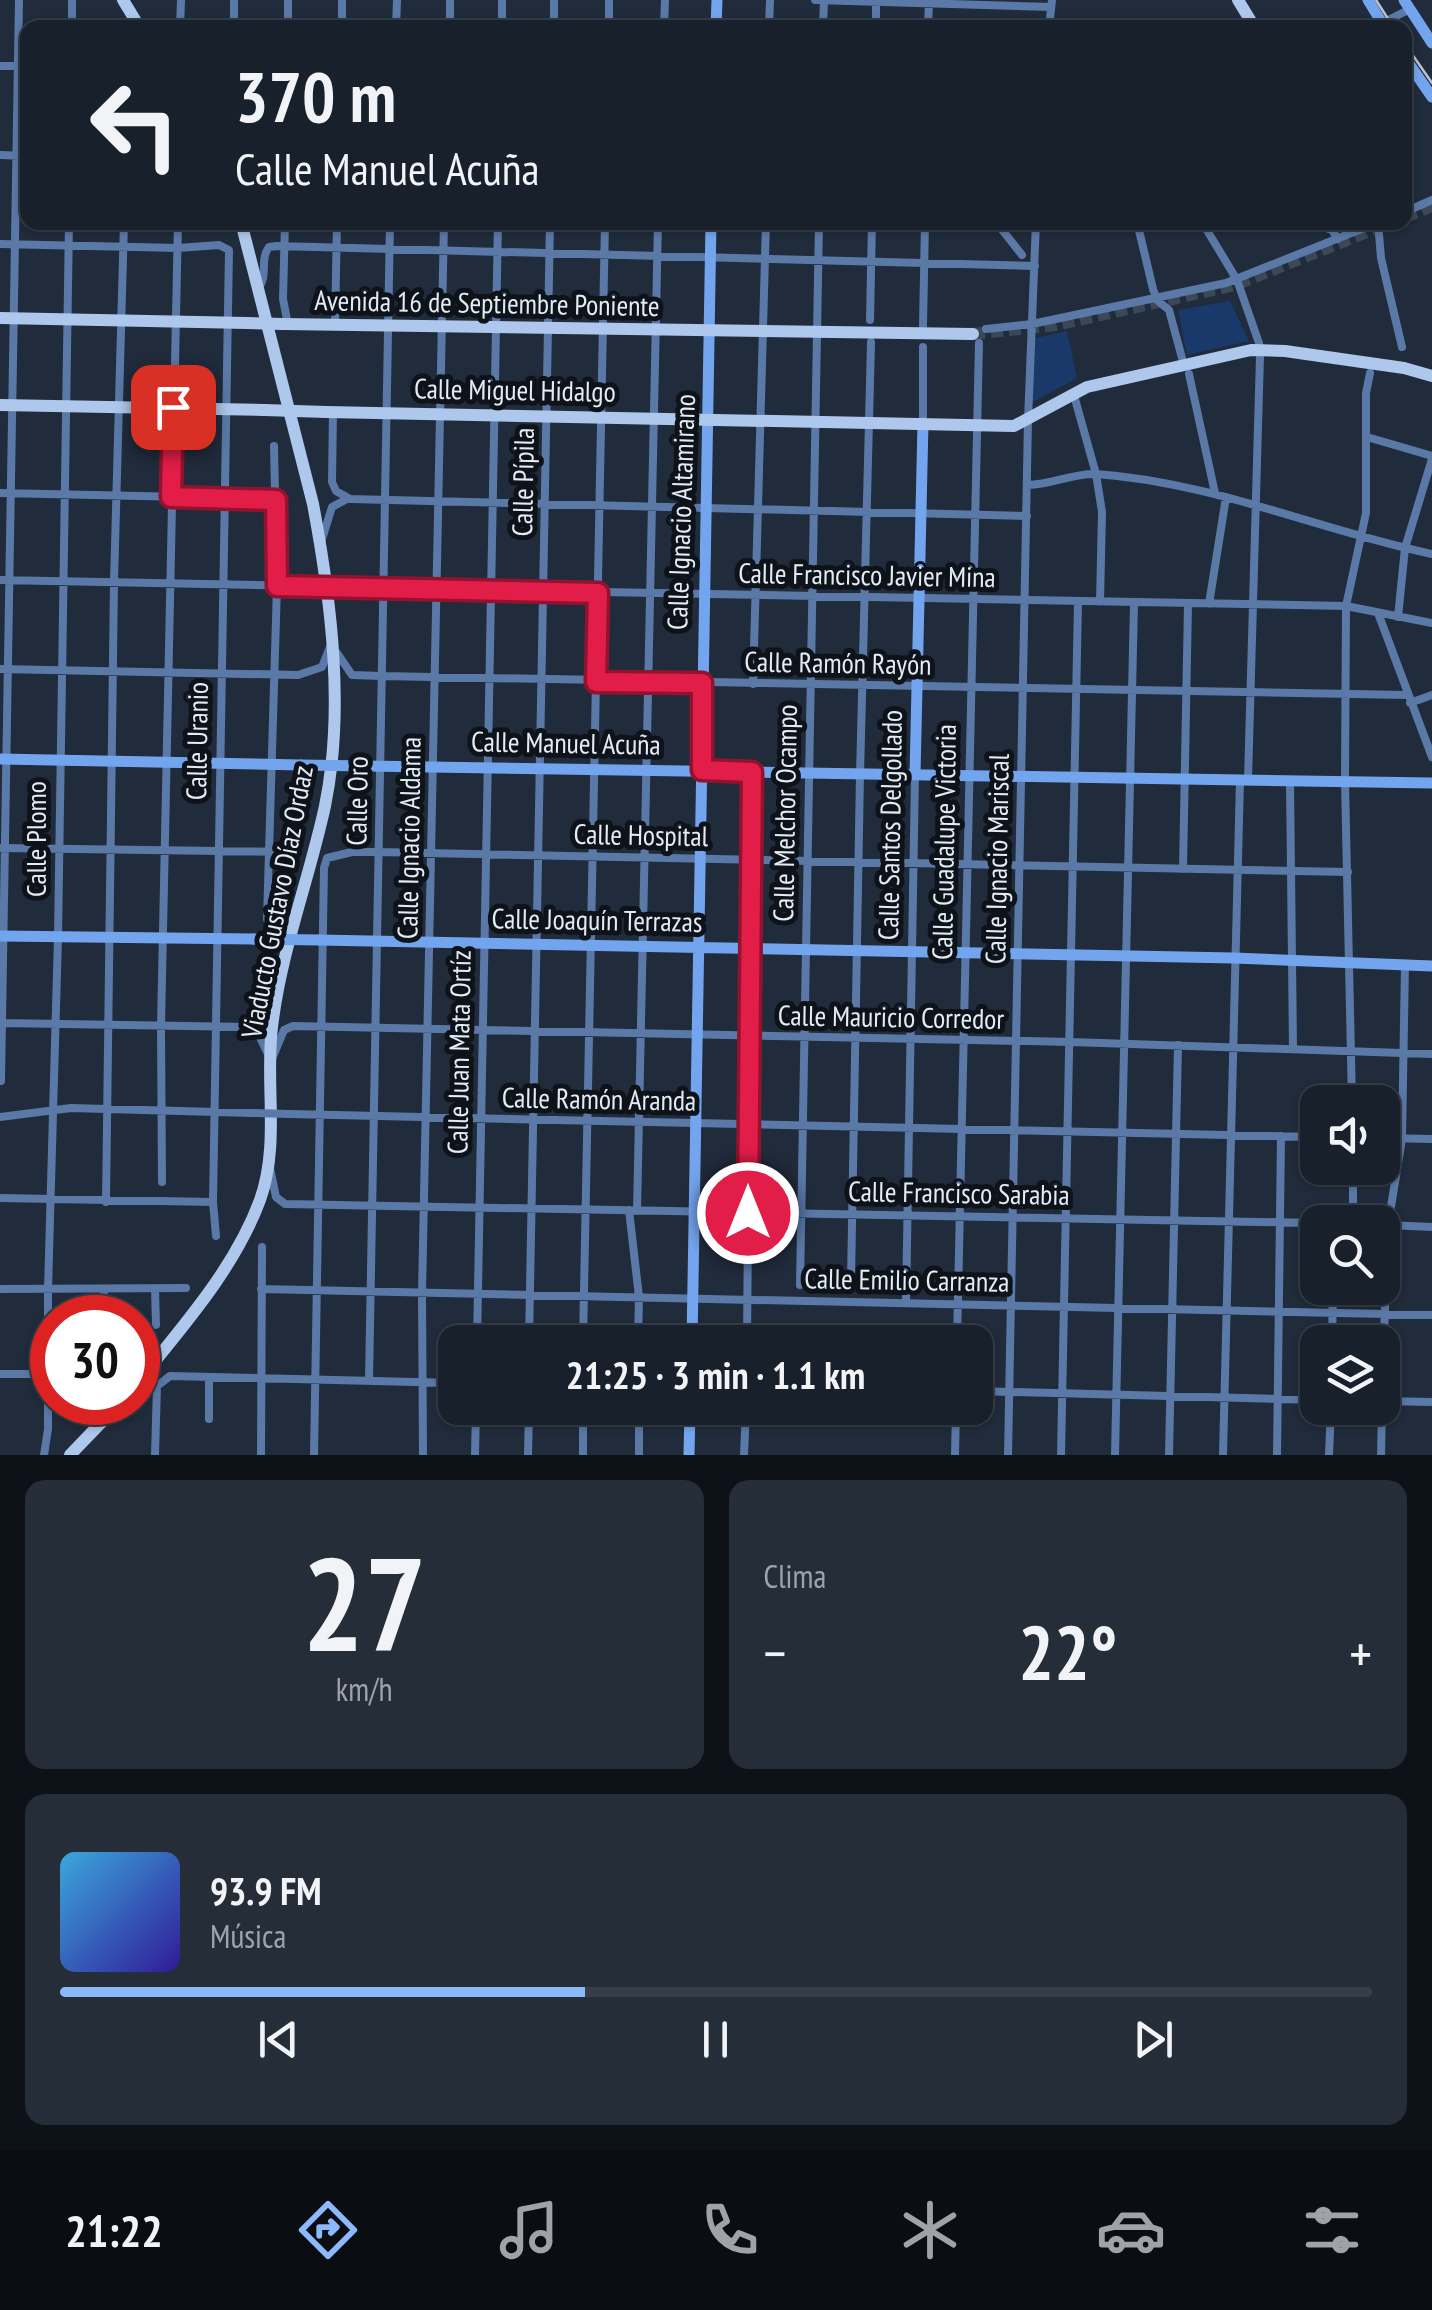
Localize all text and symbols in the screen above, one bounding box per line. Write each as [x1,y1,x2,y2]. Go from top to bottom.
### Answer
text: 370 m [235,51,396,141]
icon: left [70,60,200,190]
text: Calle Manuel Acuña [235,139,540,197]
street label: Avenida 16 de Septiembre Poniente [314,281,660,324]
pin [131,365,216,450]
street label: Calle Miguel Hidalgo [414,369,616,410]
icon: arrive [146,380,201,435]
street label: Calle Ignacio Altamirano [658,393,703,630]
street label: Calle Pípila [503,427,542,537]
street label: Calle Francisco Javier Mina [738,554,996,595]
street label: Calle Ramón Rayón [744,642,932,683]
street label: Calle Uranio [177,682,216,800]
street label: Calle Melchor Ocampo [764,704,805,922]
street label: Calle Santos Delgollado [869,710,910,940]
street label: Calle Manuel Acuña [471,722,661,763]
street label: Calle Guadalupe Victoria [923,724,964,960]
street label: Calle Ignacio Aldama [388,737,429,939]
street label: Calle Ignacio Mariscal [976,753,1017,964]
street label: Calle Oro [337,756,376,846]
street label: Viaducto Gustavo Díaz Ordaz [232,762,321,1042]
street label: Calle Plomo [17,781,54,897]
street label: Calle Hospital [573,815,709,854]
street label: Calle Joaquín Terrazas [491,899,703,940]
street label: Calle Juan Mata Ortíz [438,950,479,1154]
street label: Calle Mauricio Corredor [778,996,1005,1037]
street label: Calle Ramón Aranda [502,1078,697,1119]
map controls [1300,1085,1400,1425]
button: sound [1300,1085,1400,1185]
position arrow [696,1161,800,1265]
street label: Calle Francisco Sarabia [848,1172,1070,1213]
button: search [1300,1205,1400,1305]
street label: Calle Emilio Carranza [804,1259,1010,1300]
speed limit sign: 30 [30,1295,160,1425]
button: layers [1300,1325,1400,1425]
text: 21:25 · 3 min · 1.1 km [566,1350,865,1399]
text: 27 [302,1519,426,1687]
text: Clima [764,1555,826,1597]
text: 22° [1018,1604,1117,1701]
text: − [764,1617,786,1688]
text: + [1349,1617,1372,1688]
text: km/h [336,1668,393,1710]
text: 93.9 FM [210,1866,322,1915]
text: Música [210,1915,286,1957]
icon: previous [251,2012,306,2067]
icon: pause [688,2012,743,2067]
icon: next [1126,2012,1181,2067]
icon: directions [293,2195,363,2265]
icon: music [494,2195,564,2265]
icon: phone [695,2195,765,2265]
icon: climate [895,2195,965,2265]
icon: car [1096,2195,1166,2265]
icon: filters [1297,2195,1367,2265]
text: 21:22 [65,2201,163,2259]

